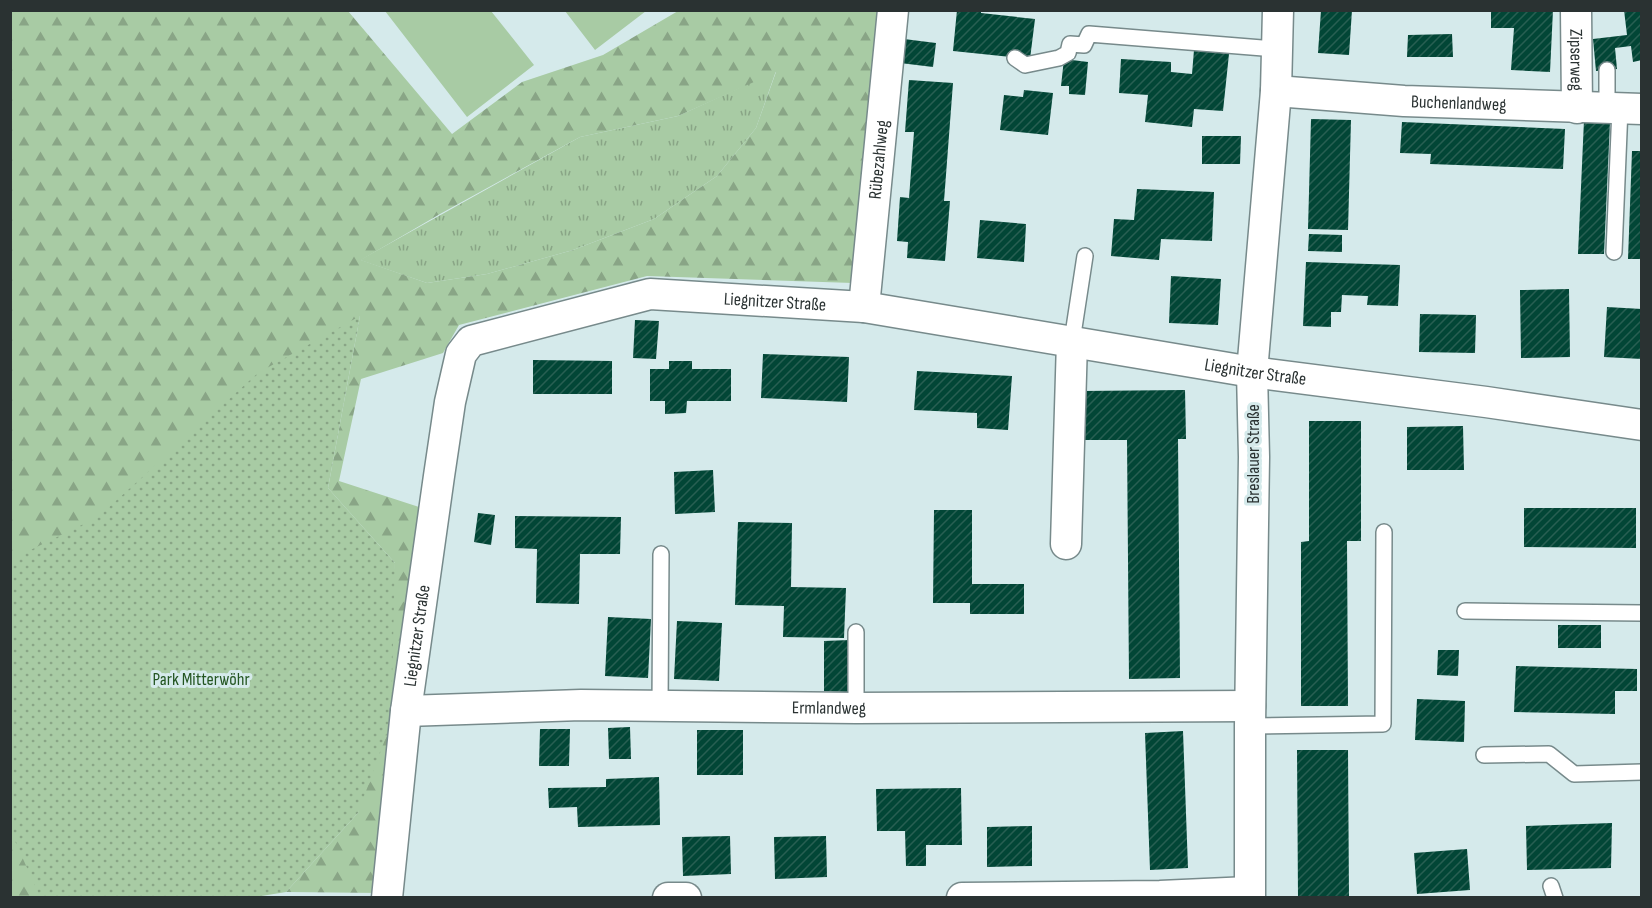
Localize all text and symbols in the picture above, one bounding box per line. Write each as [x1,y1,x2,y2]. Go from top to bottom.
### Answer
street label: Zipserweg [1566,29,1587,91]
street label: Buchenlandweg [1411,91,1507,115]
street label: Rübezahlweg [864,119,893,200]
street label: Liegnitzer Straße [723,288,827,315]
street label: Liegnitzer Straße [1203,354,1308,389]
street label: Breslauer Straße [1243,404,1264,504]
street label: Liegnitzer Straße [399,583,434,688]
park label: Park Mitterwöhr [152,669,250,690]
street label: Ermlandweg [792,697,866,719]

